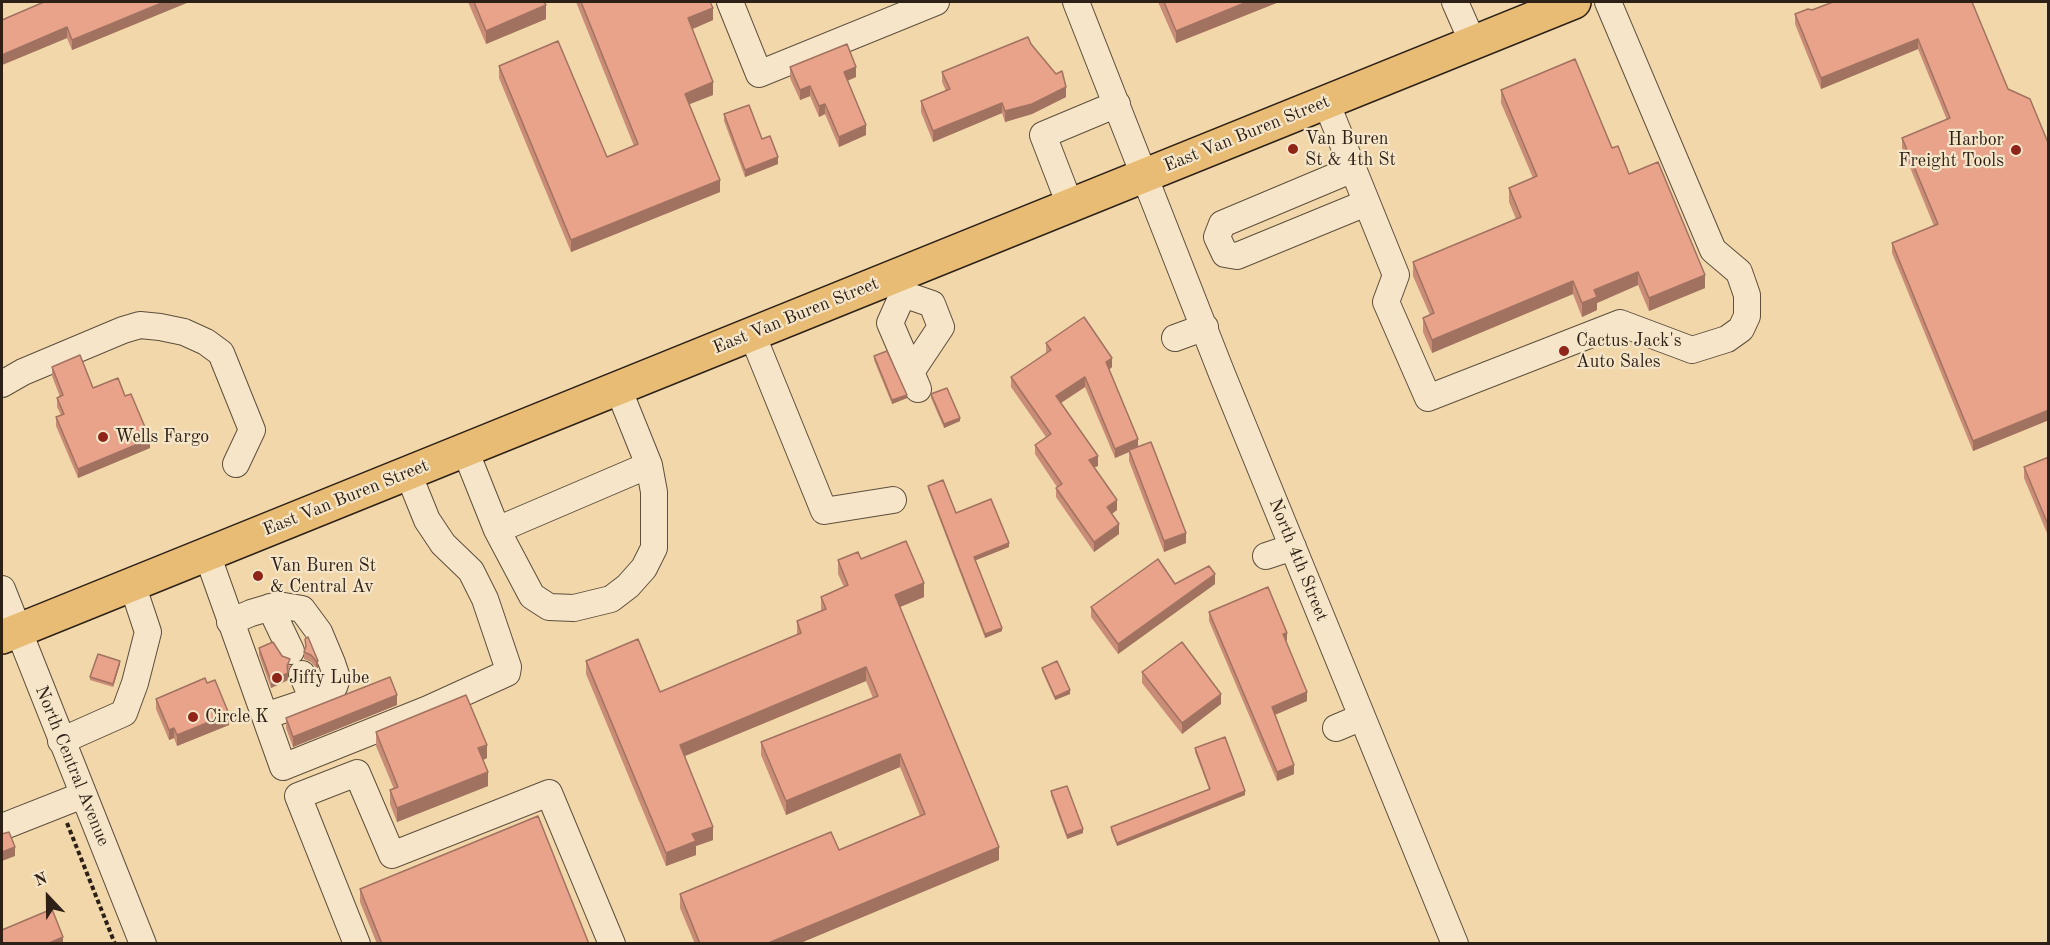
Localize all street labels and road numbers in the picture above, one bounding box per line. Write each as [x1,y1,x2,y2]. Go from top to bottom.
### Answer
street label: East Van Buren Street [1161,91,1333,177]
street label: East Van Buren Street [710,273,882,359]
street label: East Van Buren Street [260,455,432,541]
street label: North 4th Street [1264,495,1332,625]
street label: North Central Avenue [30,683,114,849]

